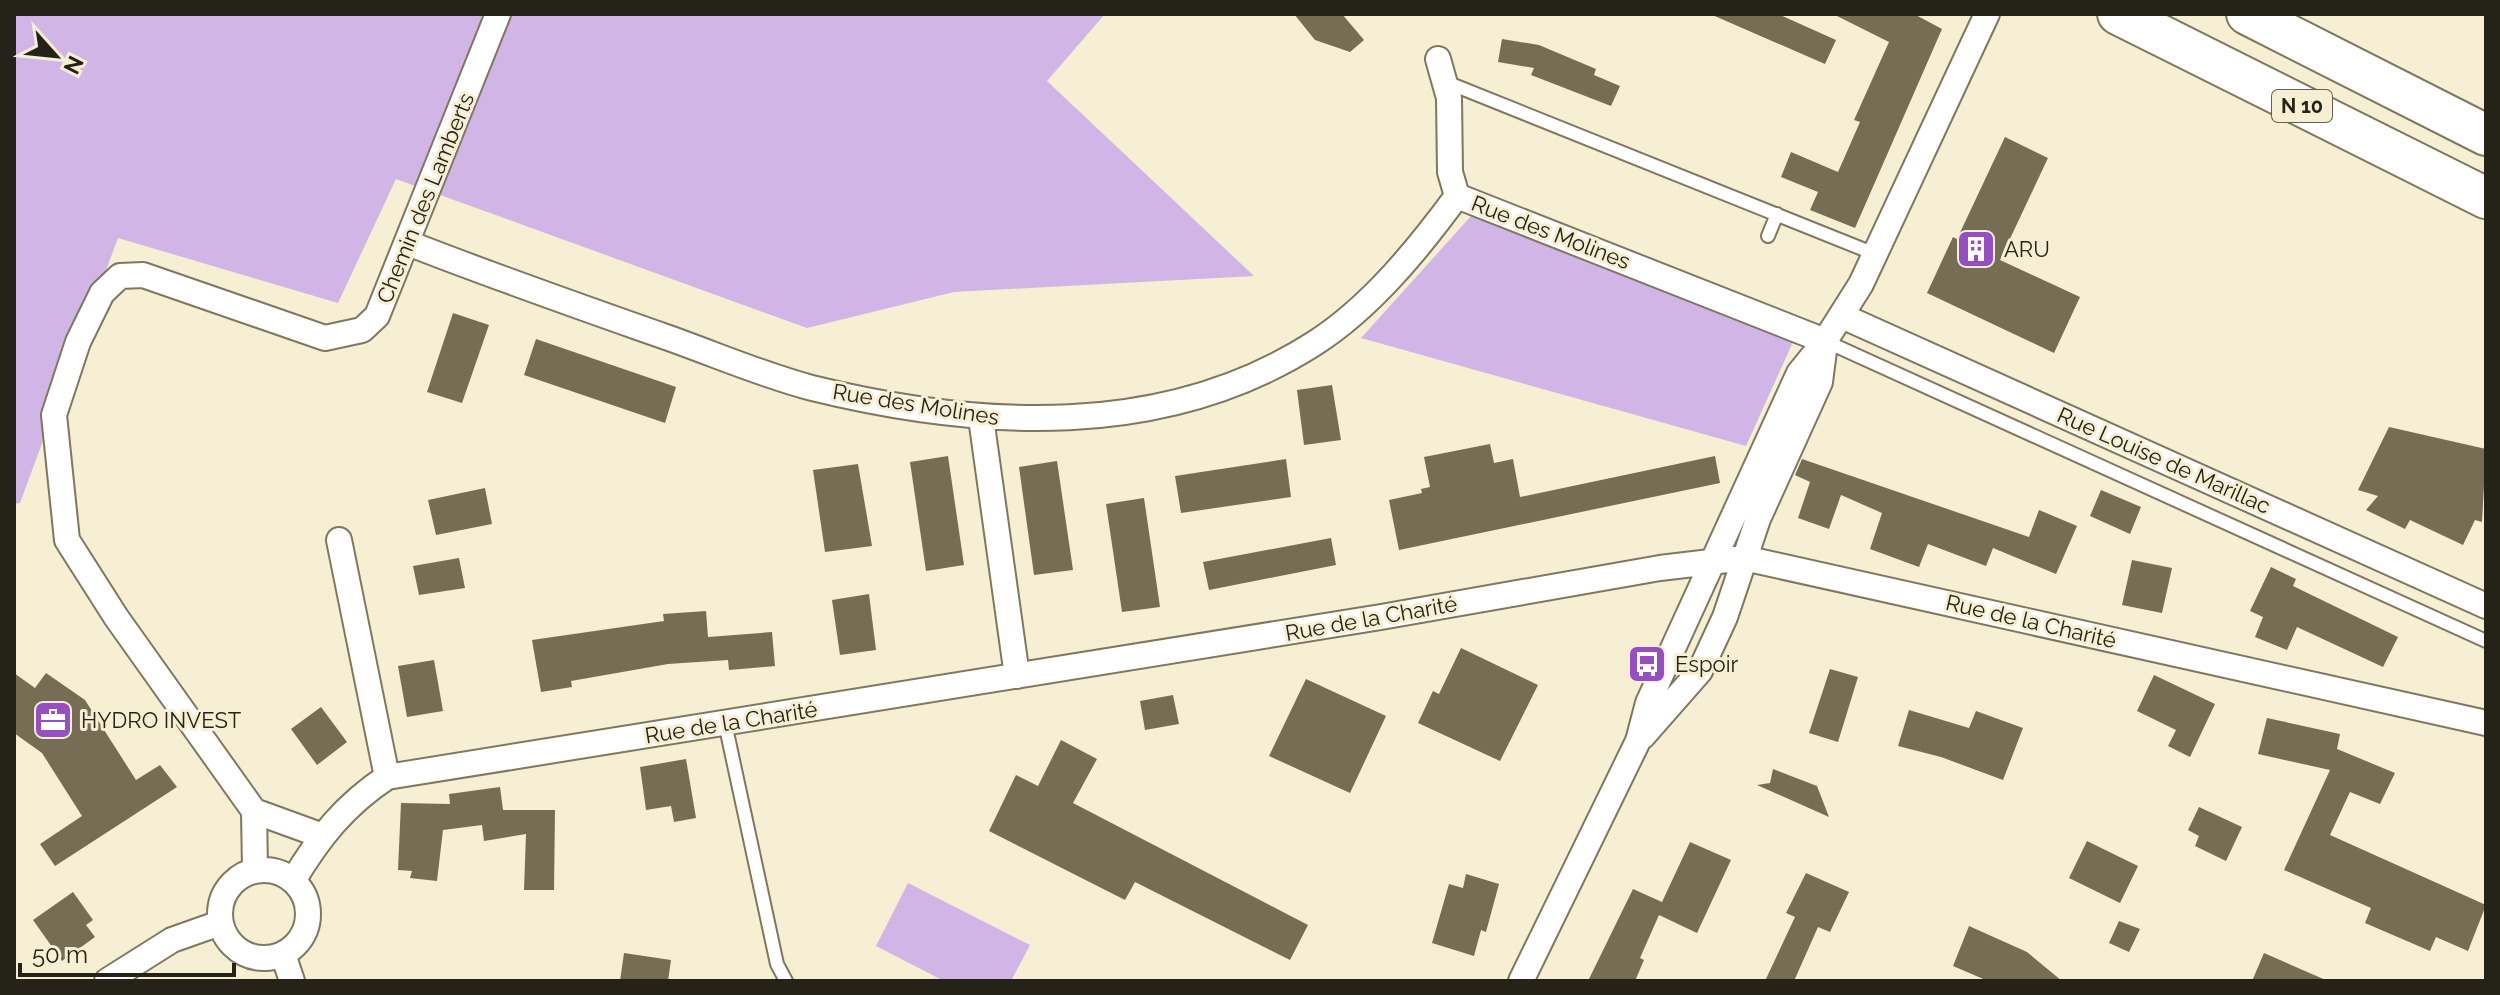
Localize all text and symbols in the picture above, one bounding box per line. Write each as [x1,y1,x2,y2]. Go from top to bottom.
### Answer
north arrow [16,16,96,96]
text: N [58,52,89,78]
street label: Chemin des Lamberts [371,89,479,307]
road number: N 10 [2272,90,2332,122]
street label: Rue des Molines [1468,190,1634,274]
building icon: ARU [1955,228,1997,270]
place label: ARU [2004,236,2050,262]
street label: Rue des Molines [831,378,1001,430]
street label: Rue Louise de Marillac [2053,401,2275,519]
street label: Rue de la Charité [1943,589,2119,653]
street label: Rue de la Charité [1283,590,1459,646]
bus stop icon: Espoir [1626,643,1668,685]
place label: Espoir [1675,651,1738,677]
street label: Rue de la Charité [643,696,819,748]
office icon: HYDRO INVEST [32,699,74,741]
place label: HYDRO INVEST [81,707,242,733]
scale bar [20,927,234,977]
text: 50 m [32,940,88,969]

